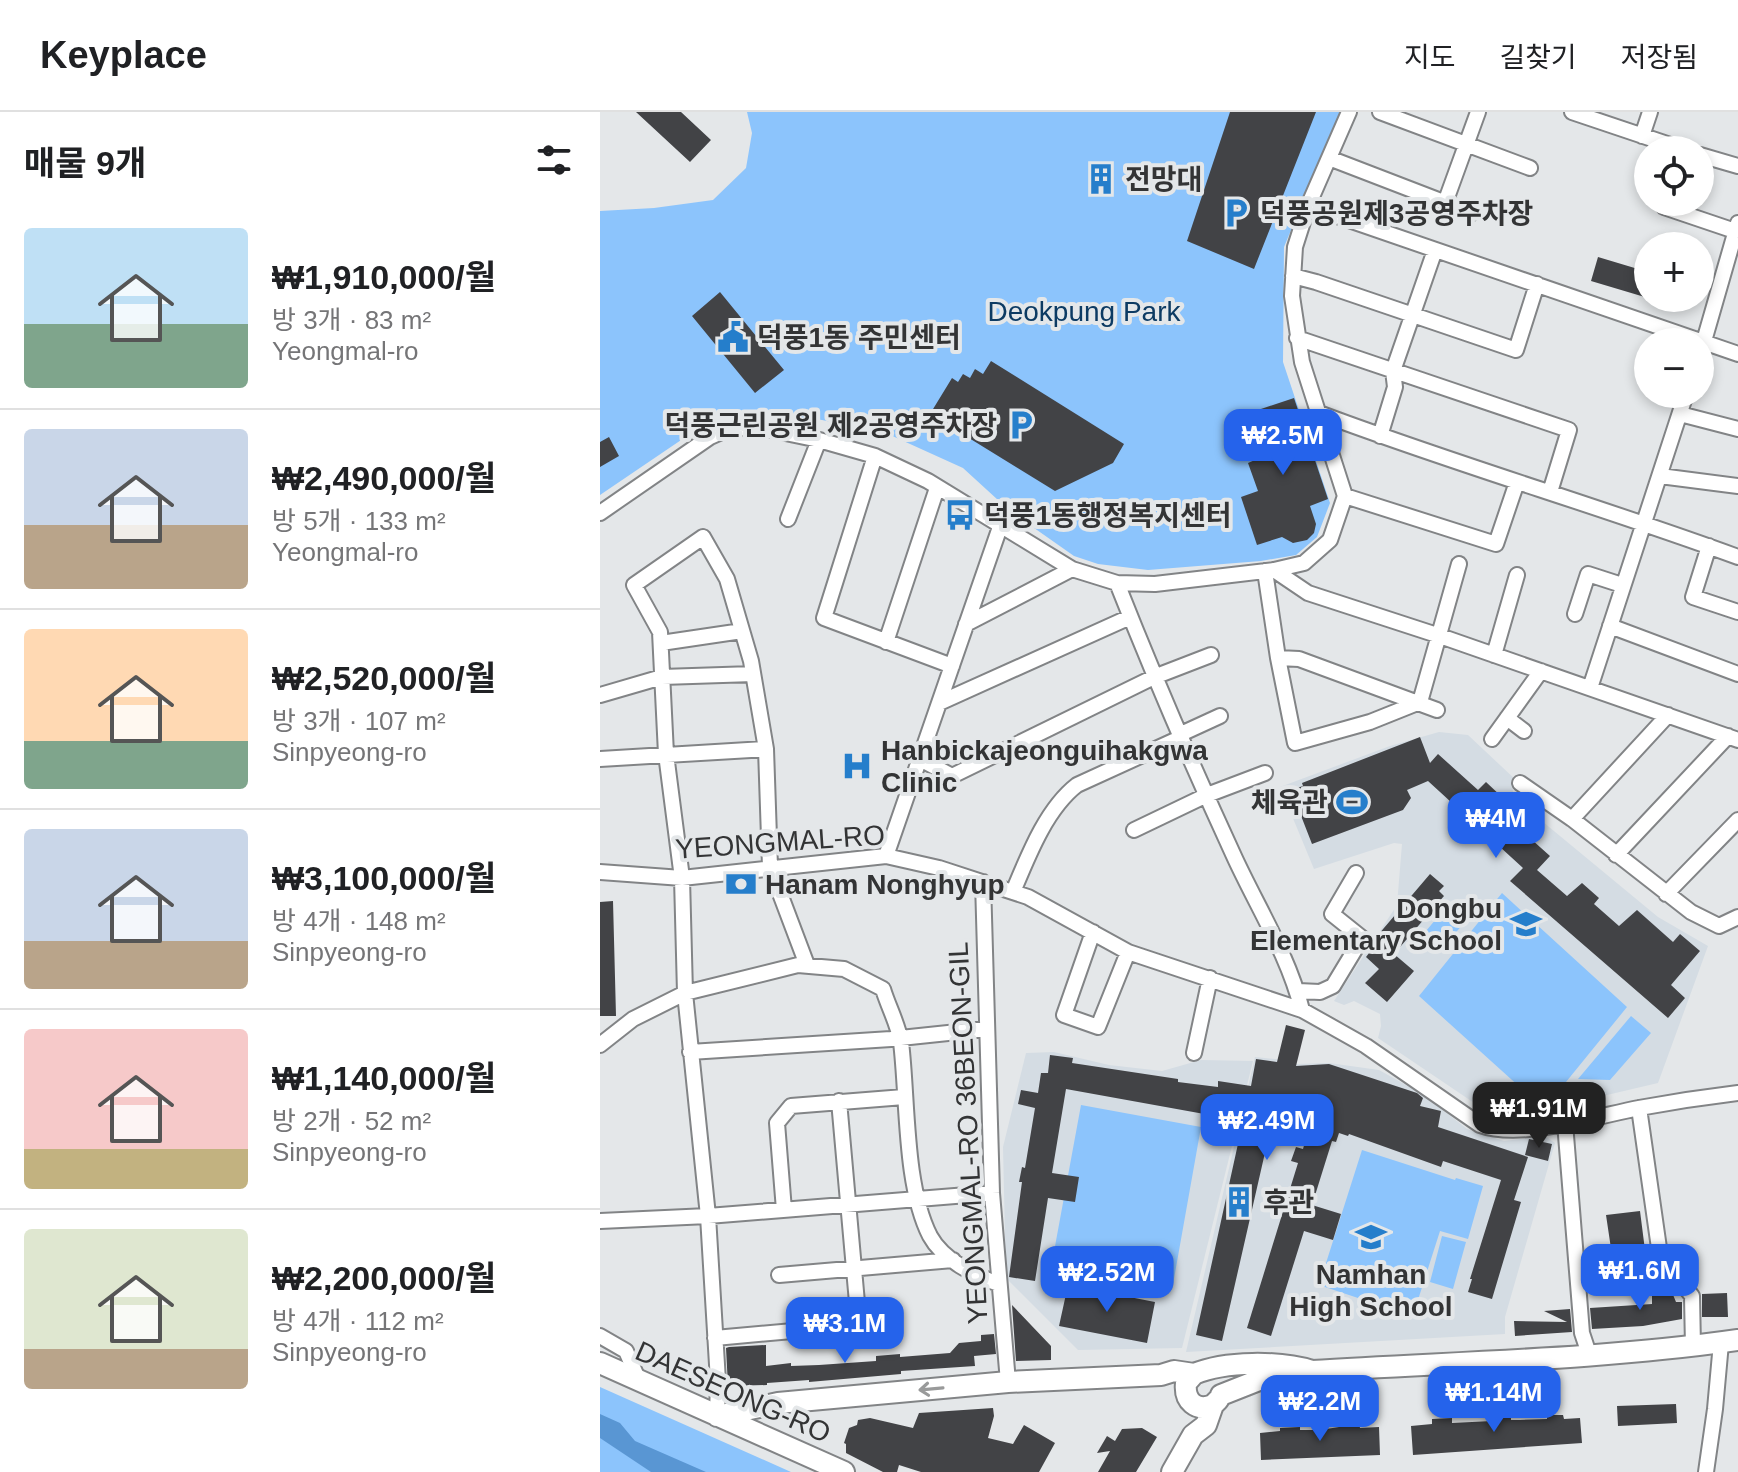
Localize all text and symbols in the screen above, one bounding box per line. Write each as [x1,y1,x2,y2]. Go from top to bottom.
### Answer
text: Keyplace [40,34,207,76]
text: 지도 [1404,42,1455,73]
text: 길찾기 [1499,42,1577,73]
text: 저장됨 [1621,42,1698,73]
map controls [1634,136,1714,408]
button: locate [1634,136,1714,216]
icon: filters [532,138,576,182]
text: 매물 9개 [24,144,146,182]
building icon: 전망대 [1084,162,1118,196]
place label: 전망대 [1125,164,1202,195]
parking icon: 덕풍공원제3공영주차장 [1219,196,1253,230]
place label: 덕풍공원제3공영주차장 [1260,198,1533,229]
button: + [1634,232,1714,312]
text: ₩1,910,000/월 [272,258,496,296]
icon: home [88,260,184,356]
park label: Deokpung Park [987,296,1181,327]
text: 방 3개 · 83 m² [272,305,431,335]
public building icon: 덕풍1동 주민센터 [716,320,750,354]
place label: 덕풍1동 주민센터 [757,322,961,353]
button: − [1634,328,1714,408]
text: Yeongmal-ro [272,336,418,366]
parking icon: 덕풍근린공원 제2공영주차장 [1004,408,1038,442]
pin: ₩2.5M [1227,409,1339,477]
place label: 덕풍근린공원 제2공영주차장 [665,410,997,441]
text: ₩2.5M [1242,420,1324,450]
text: ₩2,490,000/월 [272,459,496,497]
icon: home [88,461,184,557]
bus stop icon: 덕풍1동행정복지센터 [943,498,977,532]
place label: 덕풍1동행정복지센터 [984,500,1231,531]
text: 방 5개 · 133 m² [272,506,446,536]
text: Yeongmal-ro [272,537,418,567]
text: ₩2,520,000/월 [272,659,496,697]
icon: home [88,661,184,757]
text: 방 3개 · 107 m² [272,706,446,736]
place label: Hanbickajeonguihakgwa Clinic [881,735,1208,798]
text: Sinpyeong-ro [272,737,427,767]
hospital icon: Hanbickajeonguihakgwa Clinic [840,749,874,783]
sports icon: 체육관 [1335,785,1369,819]
place label: 체육관 [1251,787,1328,818]
pin: ₩4M [1457,792,1535,860]
text: ₩4M [1466,803,1526,833]
street label: YEONGMAL-RO [674,819,886,865]
text: ₩3,100,000/월 [272,859,496,897]
icon: home [88,861,184,957]
bank icon: Hanam Nonghyup [724,867,758,901]
place label: Hanam Nonghyup [765,869,1005,900]
place label: Dongbu Elementary School [1250,893,1502,956]
text: 방 4개 · 148 m² [272,906,446,936]
school or university icon: Dongbu Elementary School [1509,907,1543,941]
text: Sinpyeong-ro [272,937,427,967]
street label: YEONGMAL-RO 36BEON-GIL [943,941,993,1325]
text: ₩1,140,000/월 [272,1059,496,1097]
icon: home [88,1061,184,1157]
pin: ₩1.91M [1474,1082,1604,1150]
text: ₩1.91M [1491,1093,1587,1123]
pin: ₩2.49M [1202,1094,1332,1162]
text: ₩2.49M [1219,1105,1315,1135]
text: 방 2개 · 52 m² [272,1106,431,1136]
text: Sinpyeong-ro [272,1137,427,1167]
building icon: 후관 [1222,1185,1256,1219]
place label: 후관 [1263,1187,1315,1218]
school or university icon: Namhan High School [1354,1220,1388,1254]
pin: ₩1.6M [1584,1244,1696,1312]
pin: ₩2.52M [1042,1246,1172,1314]
text: ₩1.6M [1599,1255,1681,1285]
text: ₩2.52M [1059,1257,1155,1287]
text: ₩2,200,000/월 [272,1259,496,1297]
place label: Namhan High School [1289,1259,1453,1322]
icon: home [88,1261,184,1357]
pin: ₩3.1M [789,1297,901,1365]
text: 방 4개 · 112 m² [272,1306,444,1336]
text: ₩3.1M [804,1308,886,1338]
street label: DAESEONG-RO [631,1335,835,1449]
text: Sinpyeong-ro [272,1337,427,1367]
pin: ₩1.14M [1429,1366,1559,1434]
pin: ₩2.2M [1264,1375,1376,1443]
text: ₩1.14M [1446,1377,1542,1407]
one-way arrow [918,1382,945,1397]
text: ₩2.2M [1279,1386,1361,1416]

